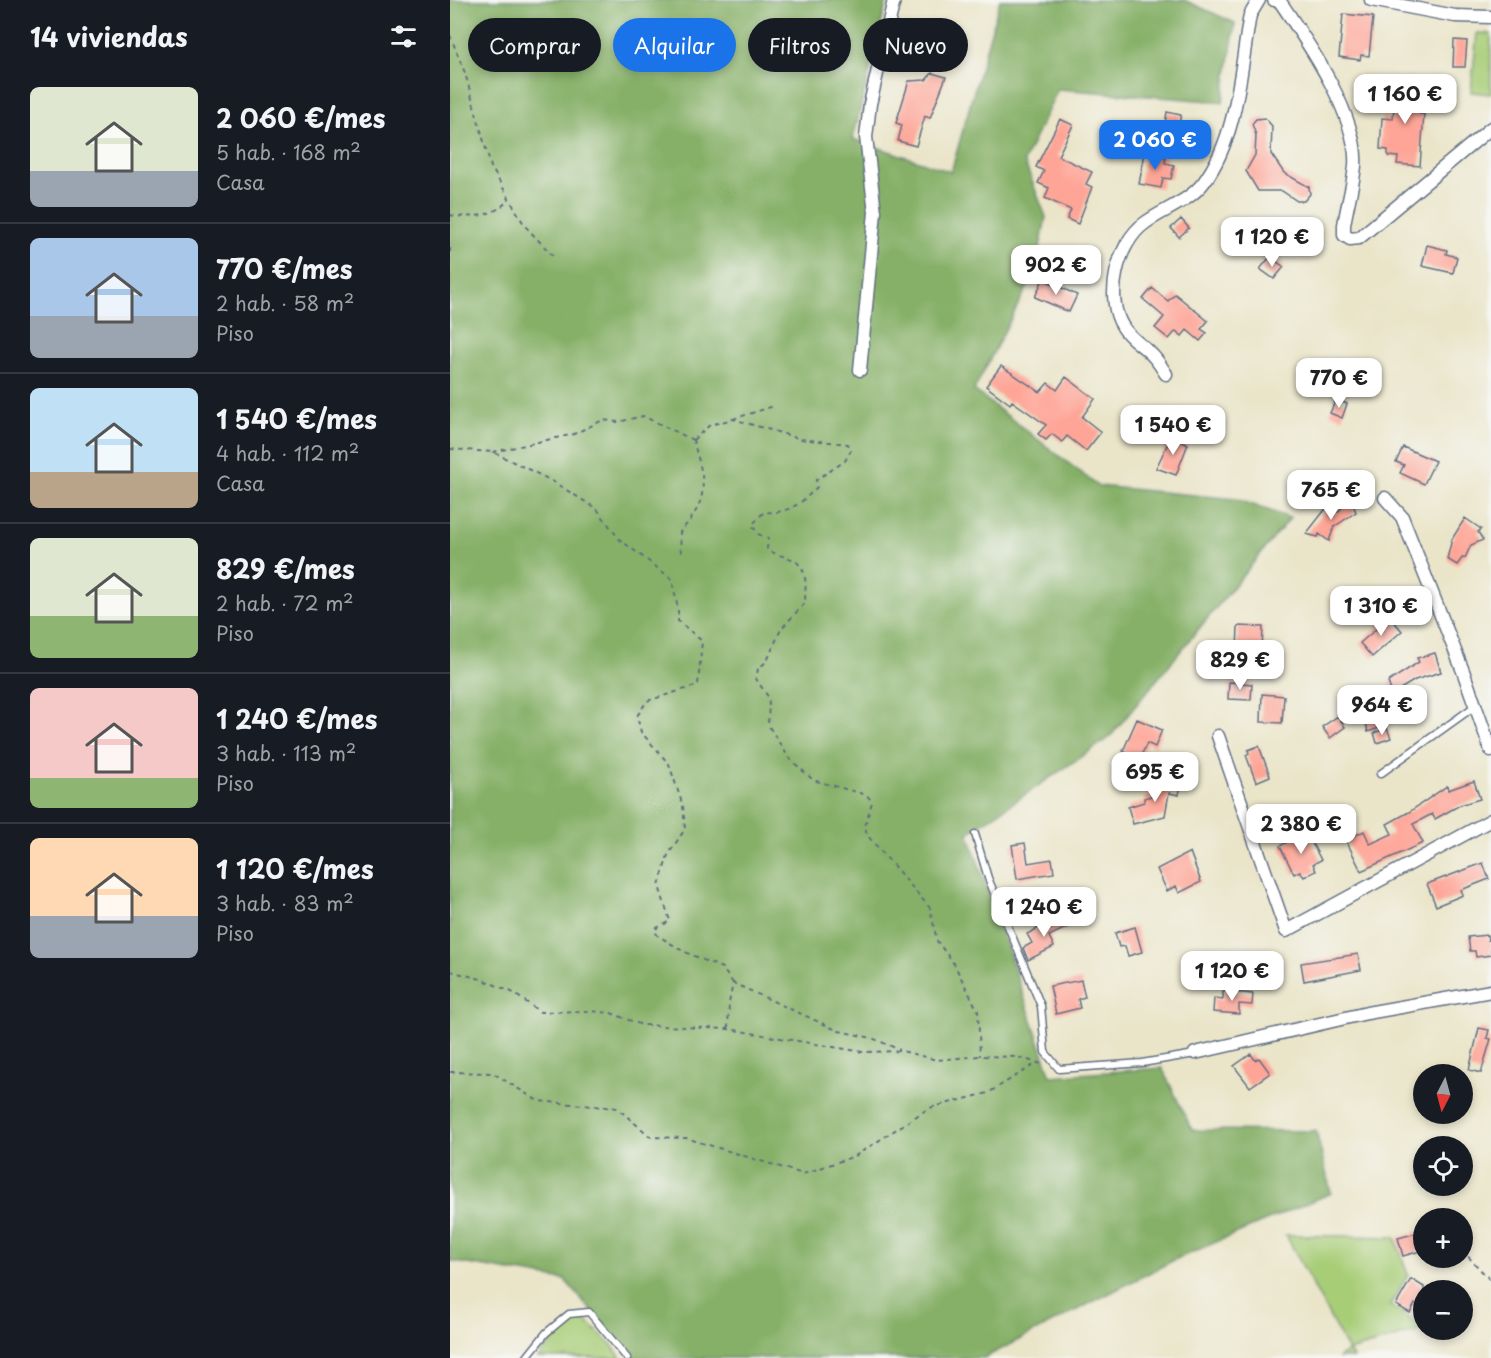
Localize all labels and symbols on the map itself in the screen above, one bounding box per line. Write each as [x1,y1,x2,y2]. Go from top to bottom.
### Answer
pin: 1 160 € [1350,74,1460,125]
pin: 2 060 € [1100,120,1210,171]
pin: 1 120 € [1217,217,1327,268]
pin: 902 € [1014,245,1098,296]
pin: 770 € [1297,358,1381,409]
pin: 1 540 € [1118,405,1228,456]
pin: 765 € [1289,470,1373,521]
pin: 1 310 € [1326,586,1436,637]
pin: 829 € [1198,640,1282,691]
pin: 964 € [1340,685,1424,736]
pin: 695 € [1113,752,1197,803]
pin: 2 380 € [1246,804,1356,855]
pin: 1 240 € [989,887,1099,938]
pin: 1 120 € [1177,951,1287,1002]
north arrow [1413,1064,1473,1124]

